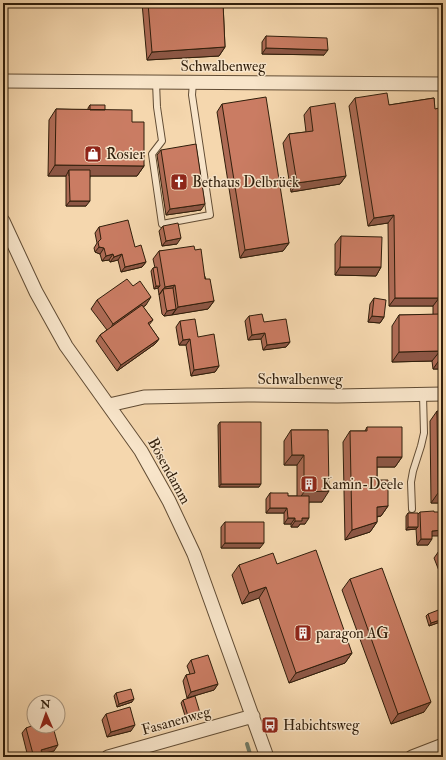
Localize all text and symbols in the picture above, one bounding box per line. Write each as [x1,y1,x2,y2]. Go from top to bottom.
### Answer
street label: Schwalbenweg [180,57,266,76]
shop icon: Rosier [83,144,103,164]
place label: Rosier [106,145,145,164]
church icon: Bethaus Delbrück [169,172,189,192]
place label: Bethaus Delbrück [192,173,299,192]
street label: Schwalbenweg [257,370,343,389]
street label: Bösendamm [143,434,195,508]
building icon: Kamin-Deele [299,474,319,494]
place label: Kamin-Deele [322,475,403,494]
building icon: paragon AG [293,623,313,643]
place label: paragon AG [315,624,389,644]
north arrow [26,694,66,734]
text: N [40,698,52,711]
street label: Fasanenweg [139,702,213,740]
bus stop icon: Habichtsweg [260,715,280,735]
place label: Habichtsweg [283,716,360,735]

